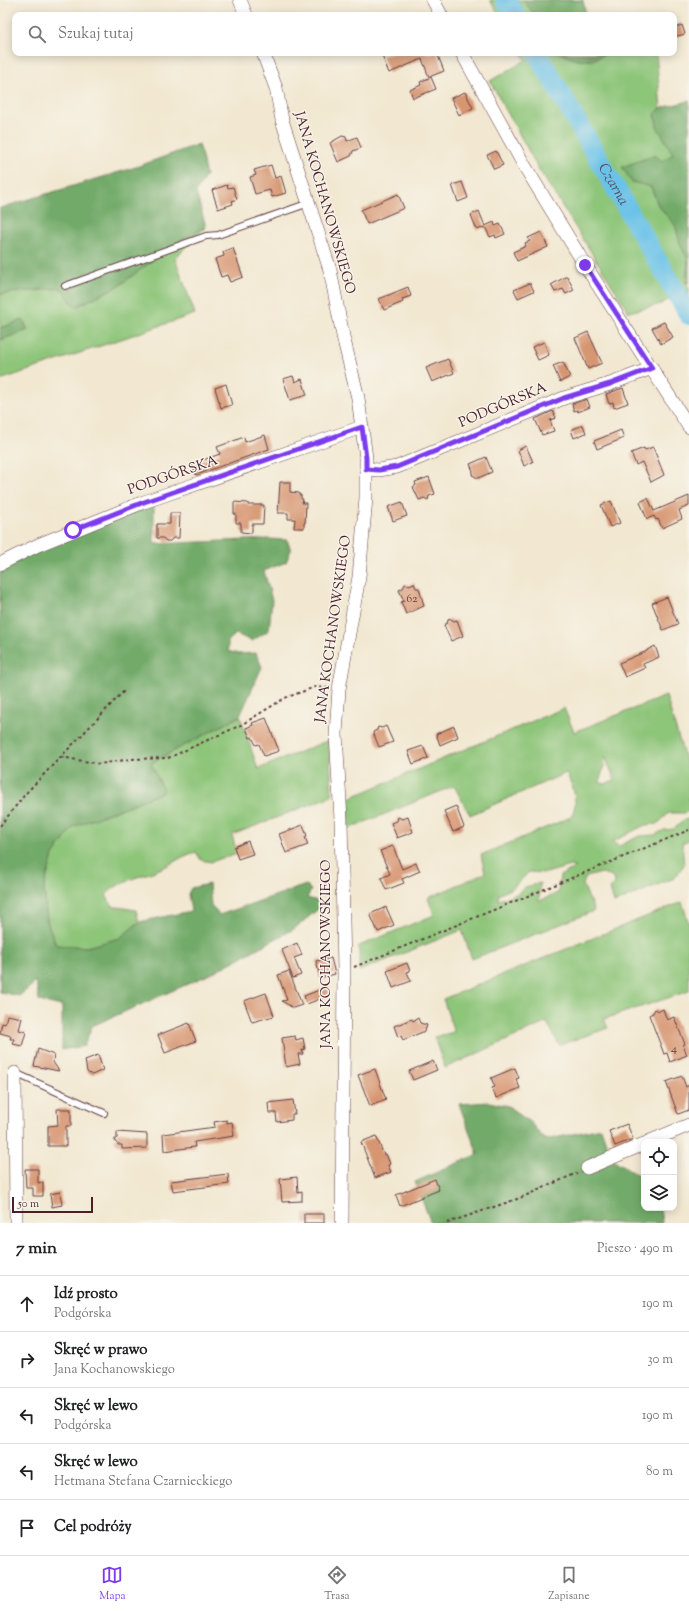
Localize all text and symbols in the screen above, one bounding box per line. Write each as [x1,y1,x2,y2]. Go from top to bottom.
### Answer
search box [12,12,677,56]
icon: search [26,23,48,45]
text: Szukaj tutaj [58,24,133,45]
street label: JANA KOCHANOWSKIEGO [288,108,360,297]
water label: Czarna [593,159,634,210]
route end [576,256,594,274]
street label: PODGÓRSKA [456,378,551,434]
street label: PODGÓRSKA [125,451,221,501]
route start [64,521,82,539]
street label: JANA KOCHANOWSKIEGO [311,534,357,725]
house number: 62 [406,590,418,608]
street label: JANA KOCHANOWSKIEGO [317,859,337,1049]
house number: 4 [671,1040,677,1058]
map controls [641,1139,677,1211]
button: locate [641,1139,677,1175]
button: layers [641,1175,677,1211]
scale bar [12,1195,93,1214]
text: 50 m [18,1196,39,1212]
text: 7 min [16,1237,57,1261]
text: Pieszo · 490 m [597,1240,673,1258]
text: Idź prosto [54,1284,118,1305]
icon: ahead [16,1293,38,1315]
text: 190 m [642,1295,673,1313]
text: Podgórska [54,1305,112,1323]
text: Skręć w prawo [54,1340,148,1361]
icon: right [16,1349,38,1371]
text: 30 m [647,1351,673,1369]
text: Jana Kochanowskiego [54,1361,175,1379]
text: Skręć w lewo [54,1396,138,1417]
icon: left [16,1405,38,1427]
text: 190 m [642,1407,673,1425]
text: Podgórska [54,1417,112,1435]
text: Skręć w lewo [54,1452,138,1473]
icon: left [16,1461,38,1483]
text: 80 m [646,1463,673,1481]
text: Hetmana Stefana Czarnieckiego [54,1473,232,1491]
icon: arrive [16,1517,38,1539]
text: Cel podróży [54,1517,132,1538]
tab: Mapa [99,1564,126,1604]
tab: Trasa [324,1564,350,1604]
tab: Zapisane [548,1564,590,1604]

